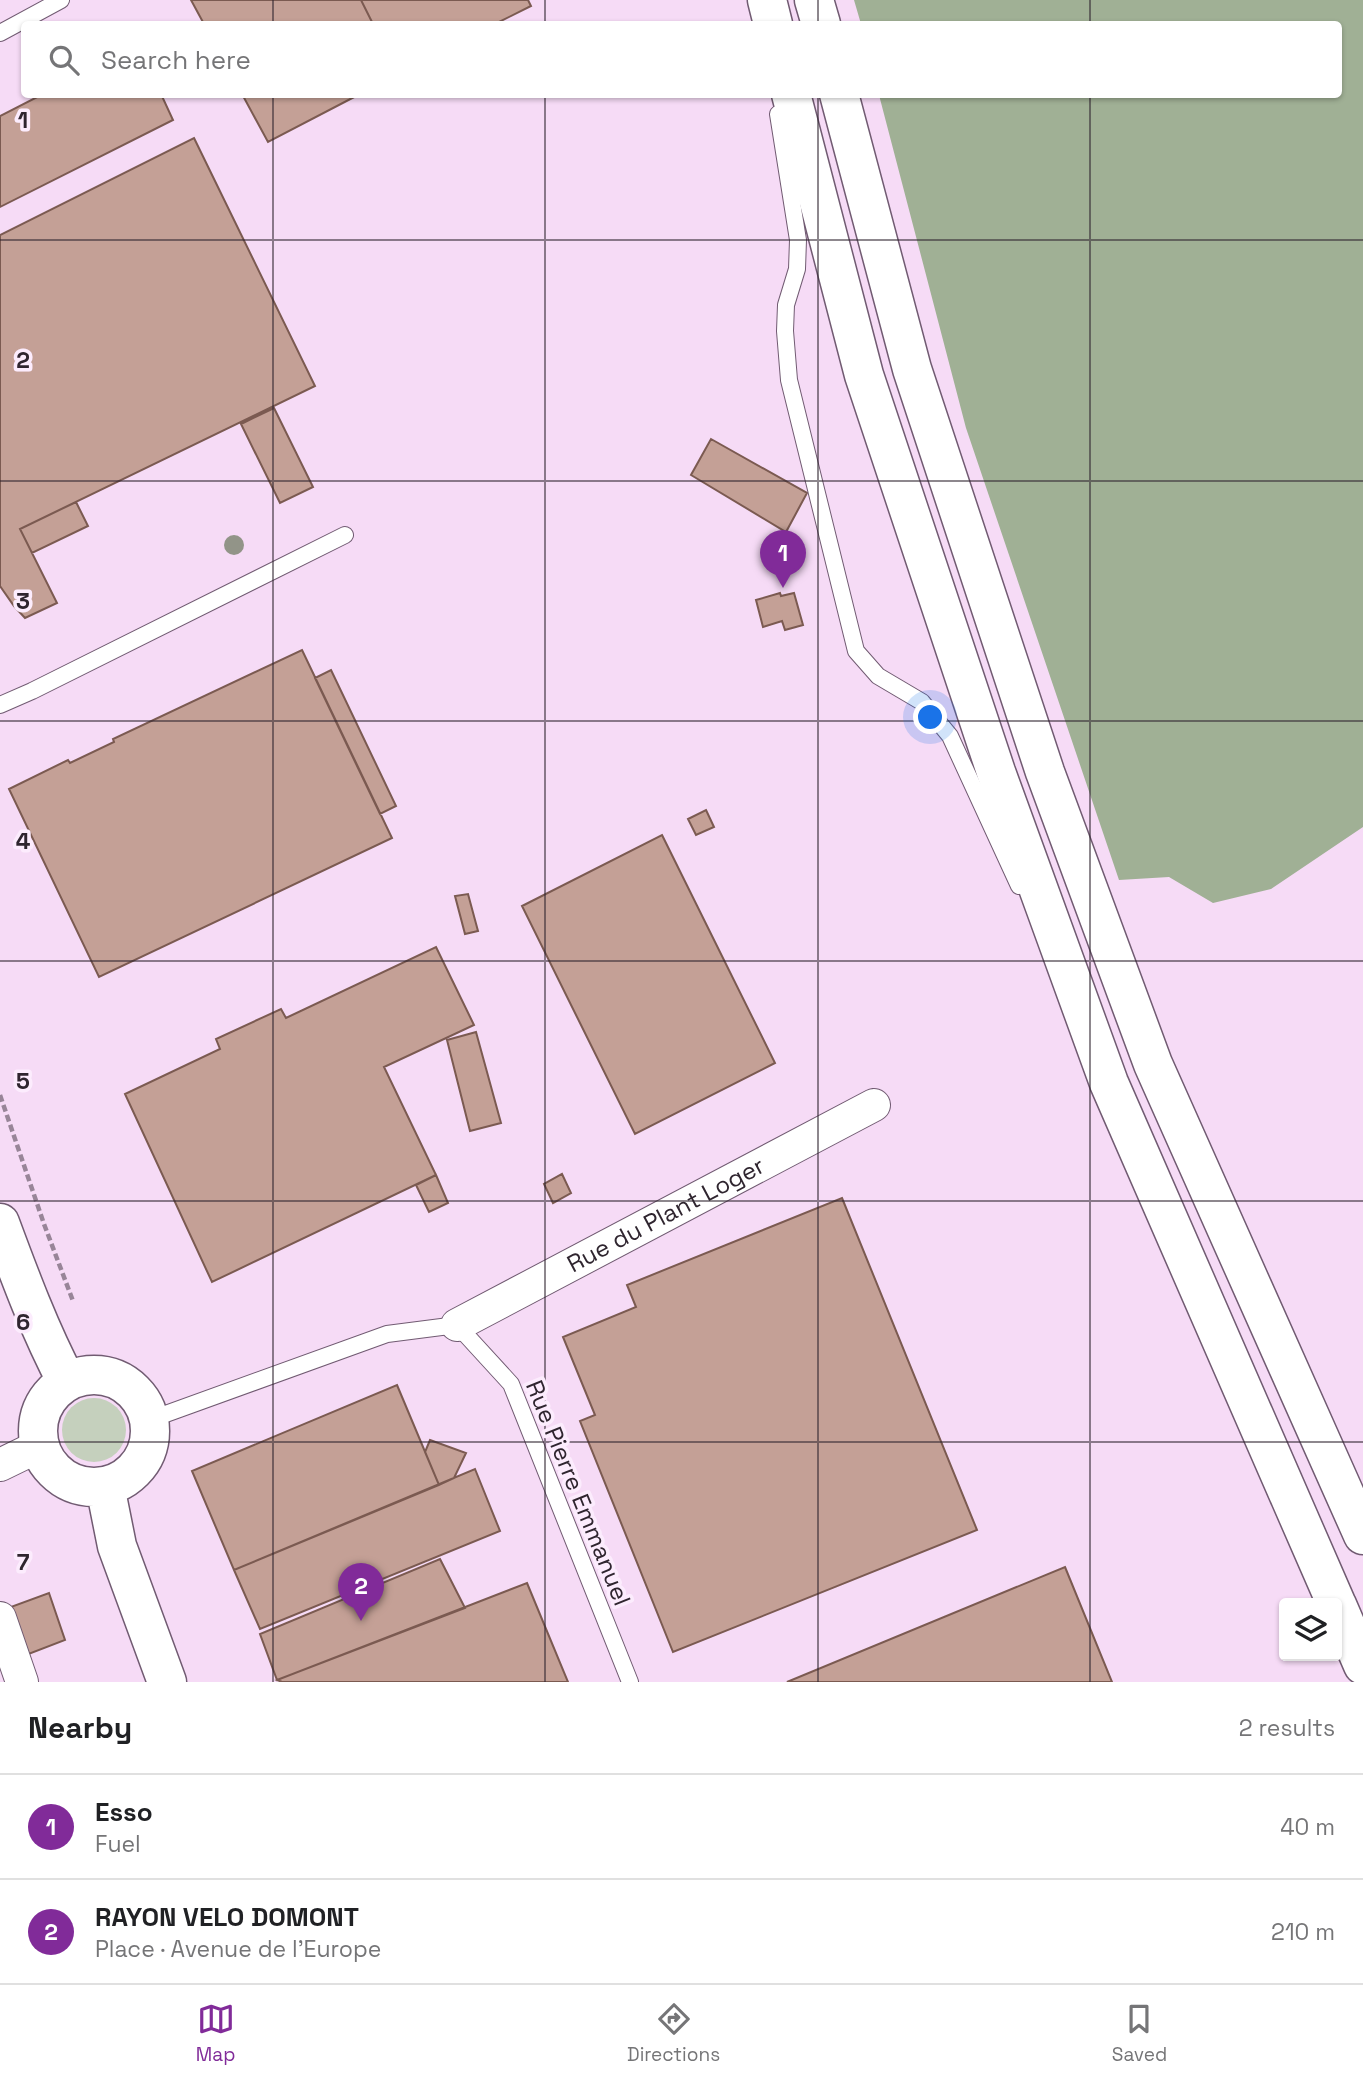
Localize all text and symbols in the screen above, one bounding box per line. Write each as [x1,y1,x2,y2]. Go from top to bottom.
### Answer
search box [21,21,1342,98]
icon: search [45,41,83,79]
text: Search here [101,43,251,77]
text: 1 [18,105,28,135]
text: 2 [16,345,30,375]
pin: 1 [760,530,806,588]
text: 3 [16,586,30,616]
your location [913,700,947,734]
text: 4 [16,826,31,856]
text: 5 [16,1066,30,1096]
street label: Rue du Plant Loger [561,1150,770,1279]
text: 6 [16,1307,30,1337]
street label: Rue Pierre Emmanuel [519,1375,638,1610]
text: 7 [17,1547,30,1577]
pin: 2 [338,1563,384,1621]
map controls [1279,1598,1342,1661]
button: layers [1279,1598,1342,1661]
text: Nearby [28,1708,132,1747]
text: 2 results [1239,1713,1335,1743]
text: Esso [95,1795,153,1829]
text: 1 [46,1812,56,1842]
text: 40 m [1280,1812,1335,1842]
text: Fuel [95,1829,141,1859]
text: RAYON VELO DOMONT [95,1900,359,1934]
text: 2 [44,1917,58,1947]
text: 210 m [1271,1917,1335,1947]
text: Place · Avenue de l'Europe [95,1934,381,1964]
tab: Map [196,2000,235,2067]
tab: Directions [627,2000,720,2067]
tab: Saved [1112,2000,1167,2067]

